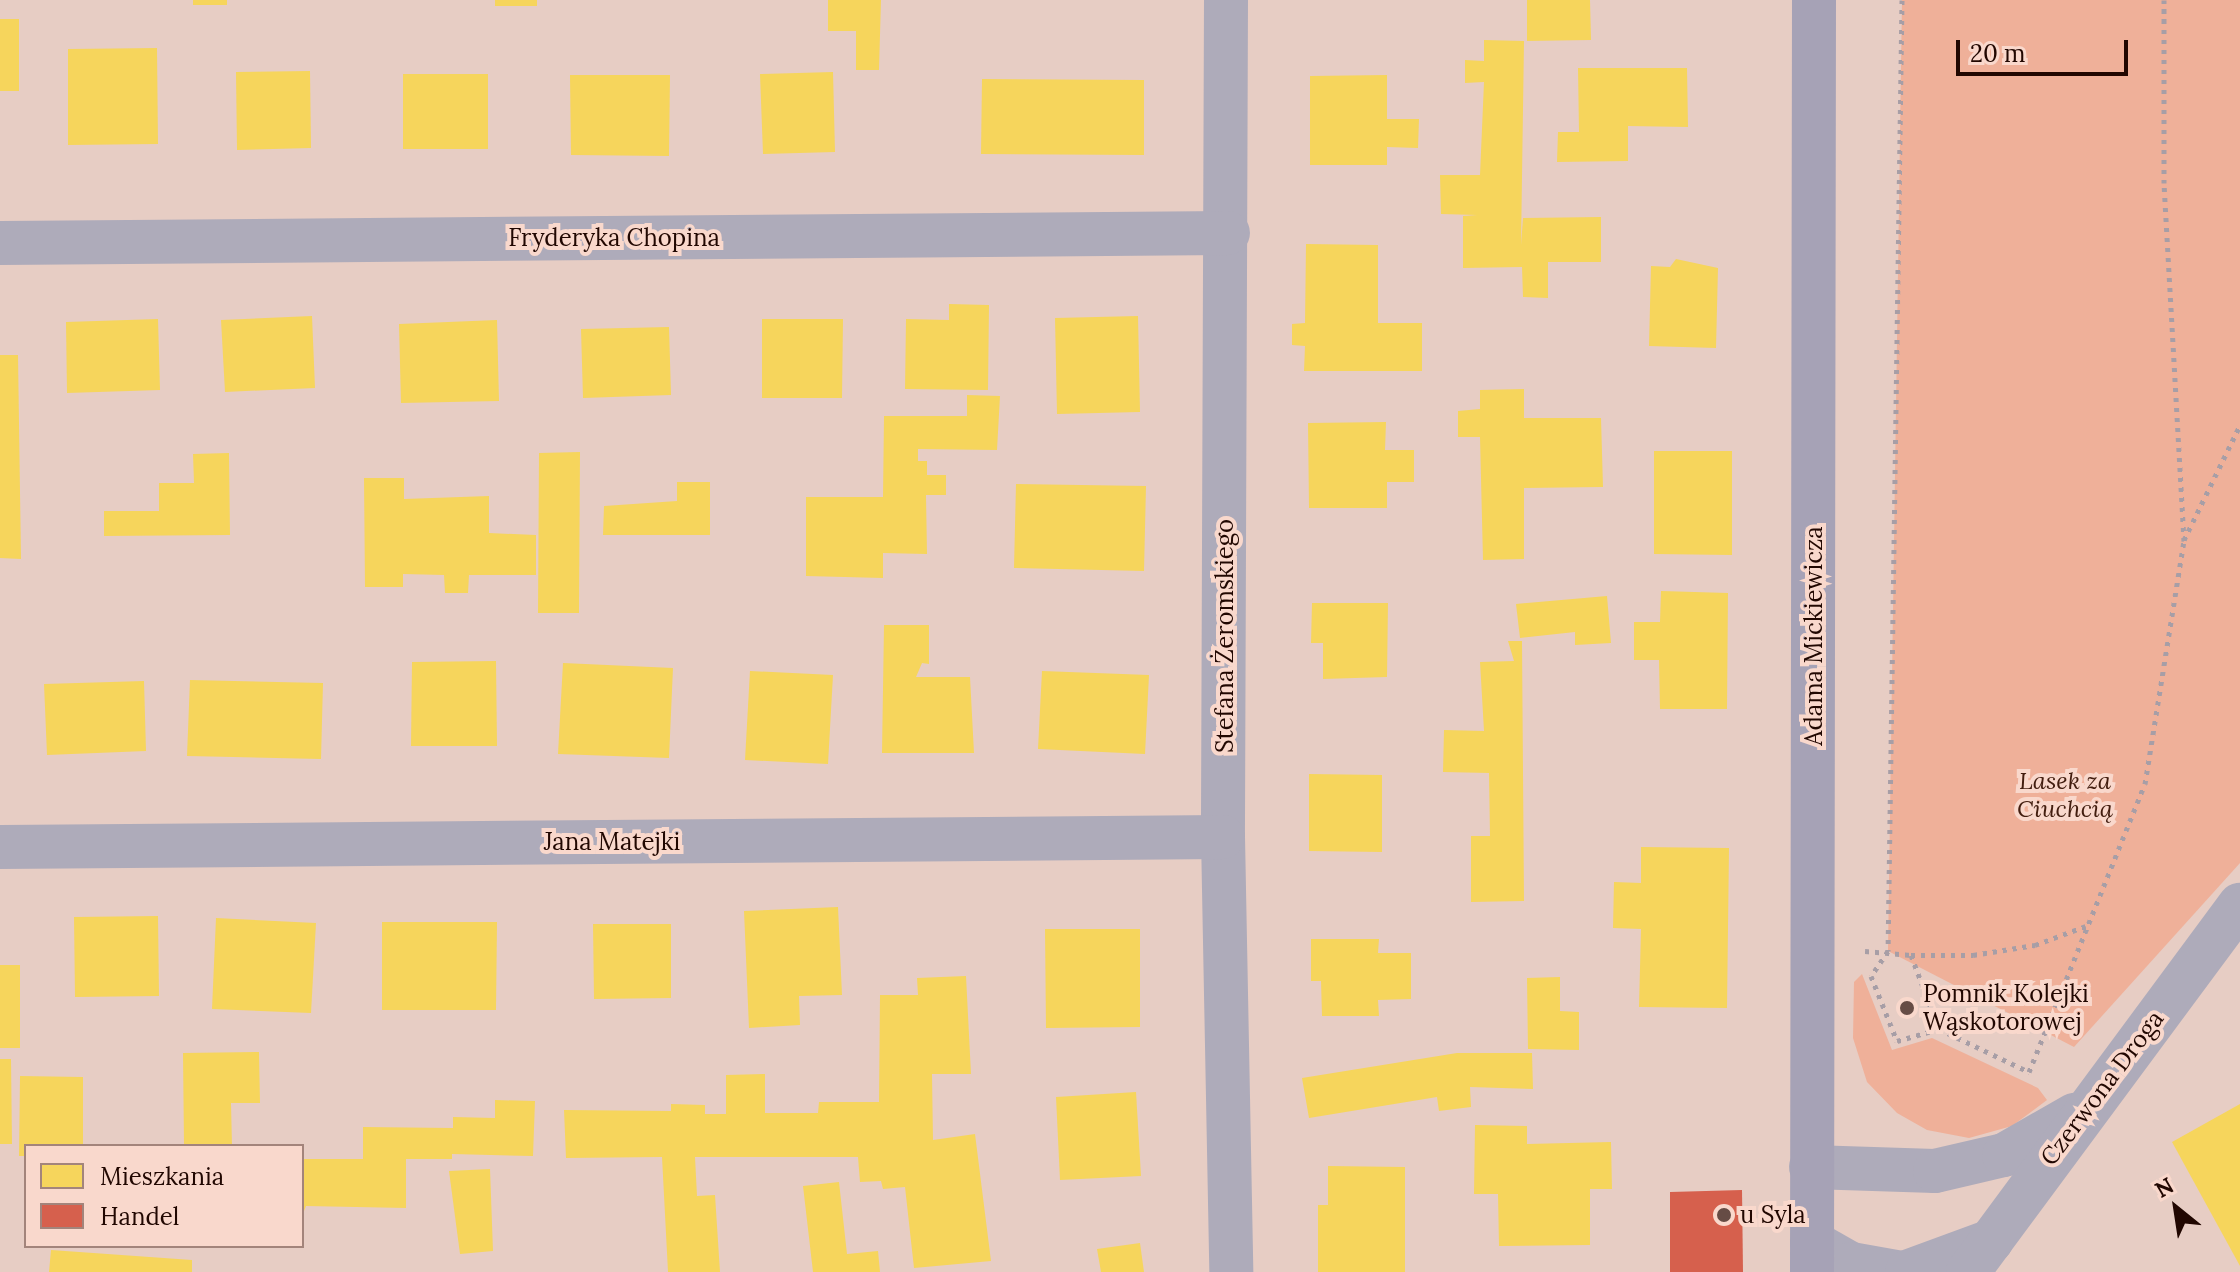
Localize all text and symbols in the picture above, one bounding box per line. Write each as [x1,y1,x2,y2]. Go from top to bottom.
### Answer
scale bar [1960,24,2132,74]
text: 20 m [1970,38,2026,69]
street label: Fryderyka Chopina [508,224,720,252]
street label: Stefana Żeromskiego [1211,519,1239,753]
street label: Adama Mickiewicza [1800,526,1828,746]
park label: Lasek za Ciuchcią [2017,767,2113,823]
street label: Jana Matejki [544,828,680,856]
place label: Pomnik Kolejki Wąskotorowej [1923,980,2089,1036]
marker: Pomnik Kolejki Wąskotorowej [1898,999,1916,1017]
street label: Czerwona Droga [2034,1005,2170,1171]
legend [24,1144,304,1248]
text: Mieszkania [100,1161,224,1192]
north arrow [2136,1168,2216,1248]
text: N [2150,1171,2178,1204]
text: Handel [100,1201,179,1232]
place label: u Syla [1740,1201,1806,1229]
marker: u Syla [1715,1206,1733,1224]

